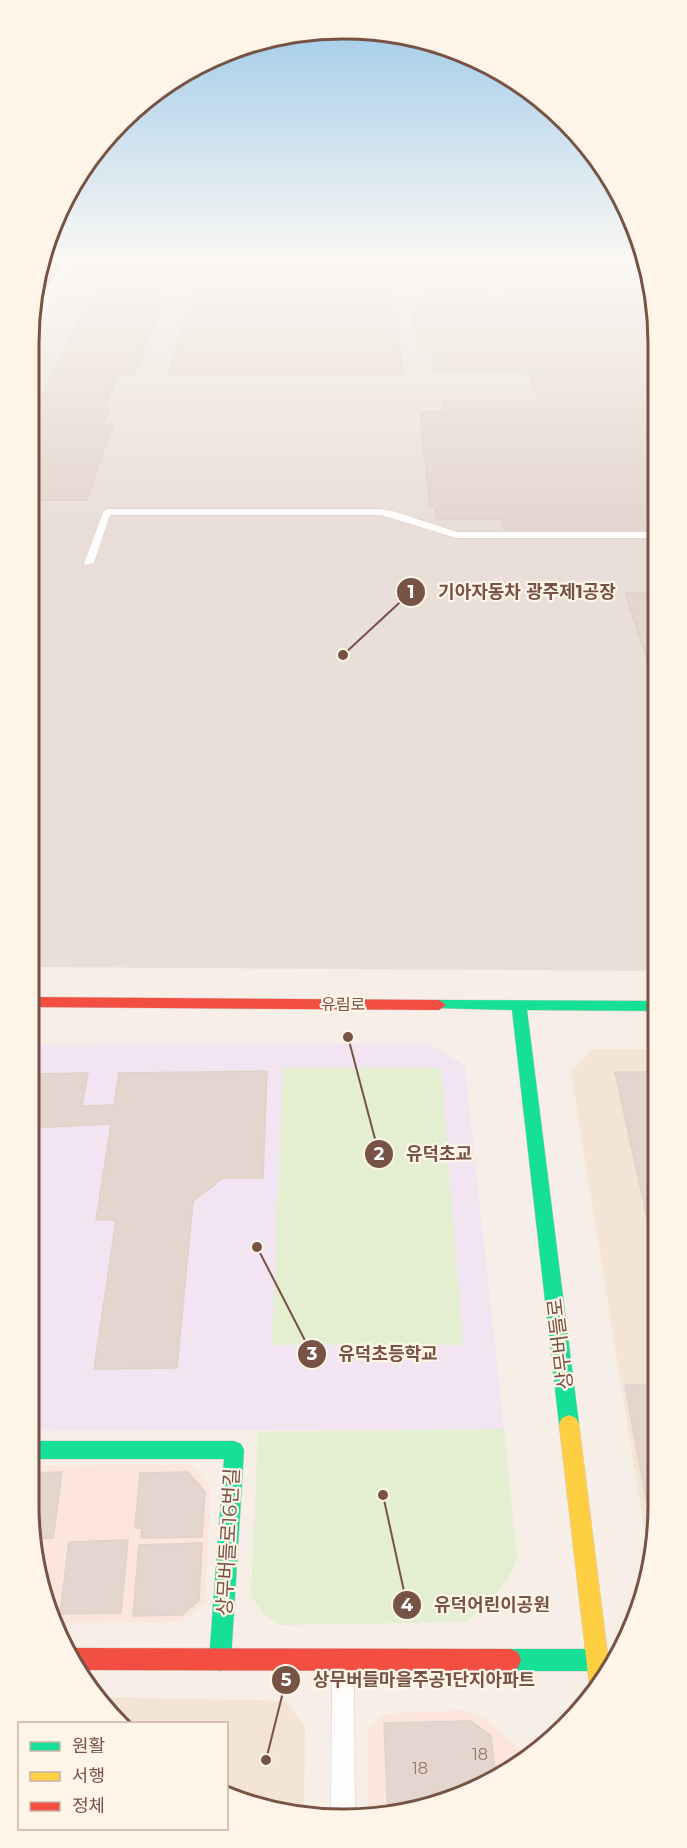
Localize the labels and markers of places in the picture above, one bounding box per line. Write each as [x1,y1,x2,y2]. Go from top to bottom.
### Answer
callout: 기아자동차 광주제1공장 [396,574,628,610]
callout: 유덕초교 [364,1136,484,1172]
callout: 유덕초등학교 [297,1336,450,1372]
callout: 유덕어린이공원 [392,1587,562,1623]
callout: 상무버들마을주공1단지아파트 [271,1662,547,1698]

